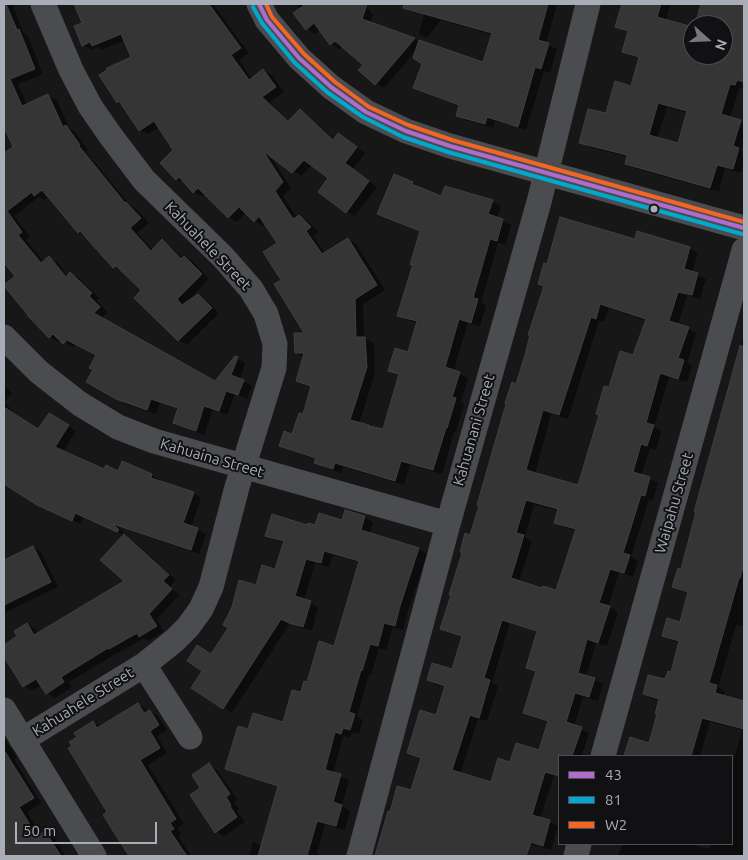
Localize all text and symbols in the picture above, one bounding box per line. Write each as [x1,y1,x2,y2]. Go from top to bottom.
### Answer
north arrow [683,15,733,65]
text: N [712,37,730,52]
street label: Kahuahele Street [161,198,255,294]
unlabelled marker [649,204,659,214]
street label: Kahuanani Street [449,372,499,488]
street label: Kahuaina Street [158,435,266,481]
street label: Waipahu Street [651,451,697,555]
street label: Kahuahele Street [29,664,137,740]
legend [558,755,733,845]
text: 43 [605,766,622,783]
text: 81 [605,791,622,808]
scale bar [18,812,160,844]
text: W2 [605,816,627,833]
text: 50 m [23,822,56,839]

